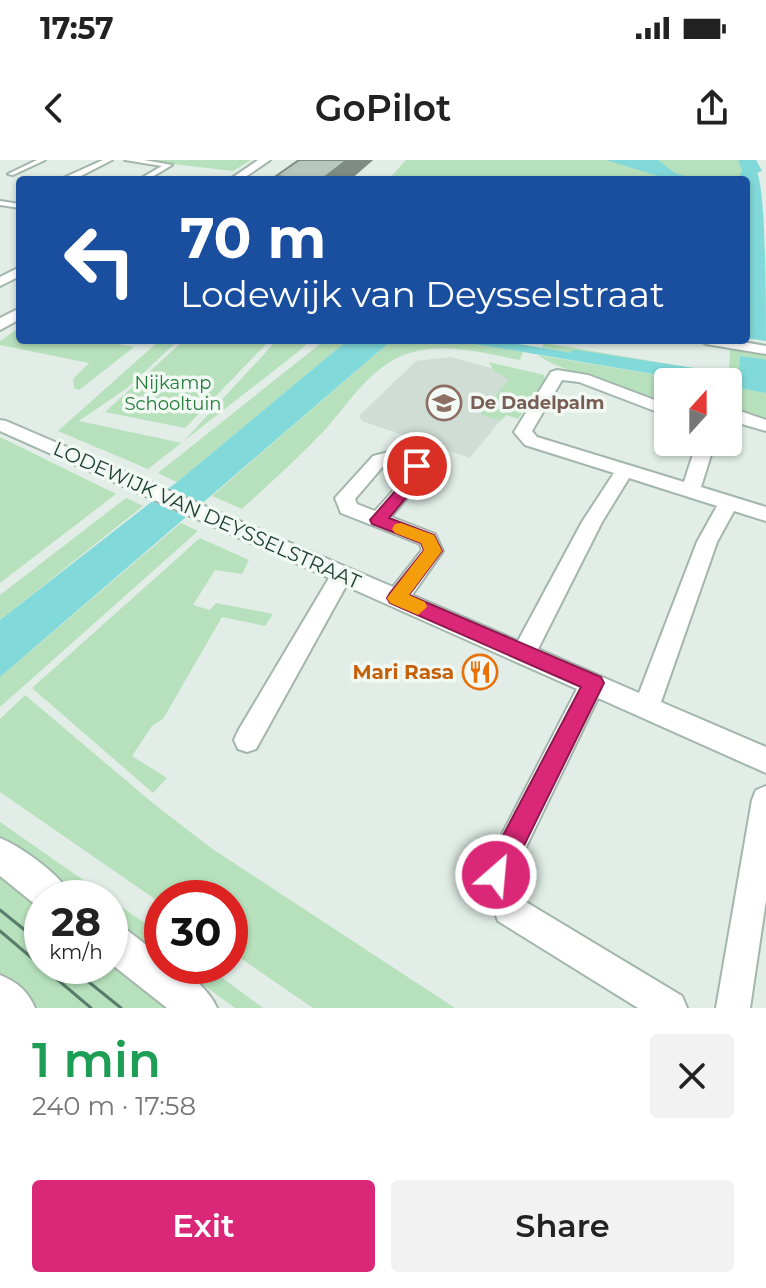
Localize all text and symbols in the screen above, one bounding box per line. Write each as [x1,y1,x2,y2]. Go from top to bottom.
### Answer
text: 17:57 [40,10,114,47]
icon: back [32,86,76,130]
text: GoPilot [315,86,451,130]
icon: share [690,86,734,130]
text: 70 m [180,204,326,272]
icon: left [48,208,152,312]
text: Lodewijk van Deysselstraat [180,272,665,316]
north arrow [654,368,742,456]
map controls [654,368,742,456]
park label: Nijkamp Schooltuin [125,372,221,415]
school or university icon: De Dadelpalm [425,384,463,422]
place label: De Dadelpalm [470,392,604,414]
pin [383,432,451,500]
street label: LODEWIJK VAN DEYSSELSTRAAT [50,436,365,594]
icon: arrive [395,444,439,488]
restaurant icon: Mari Rasa [461,653,499,691]
place label: Mari Rasa [352,660,454,684]
position arrow [454,833,538,917]
speed limit sign: 30 [144,880,248,984]
text: 28 [51,897,101,946]
text: km/h [49,940,103,964]
text: 1 min [32,1031,161,1089]
button: close [650,1034,734,1118]
text: 240 m · 17:58 [32,1090,196,1122]
button: Exit [32,1180,375,1272]
button: Share [391,1180,734,1272]

